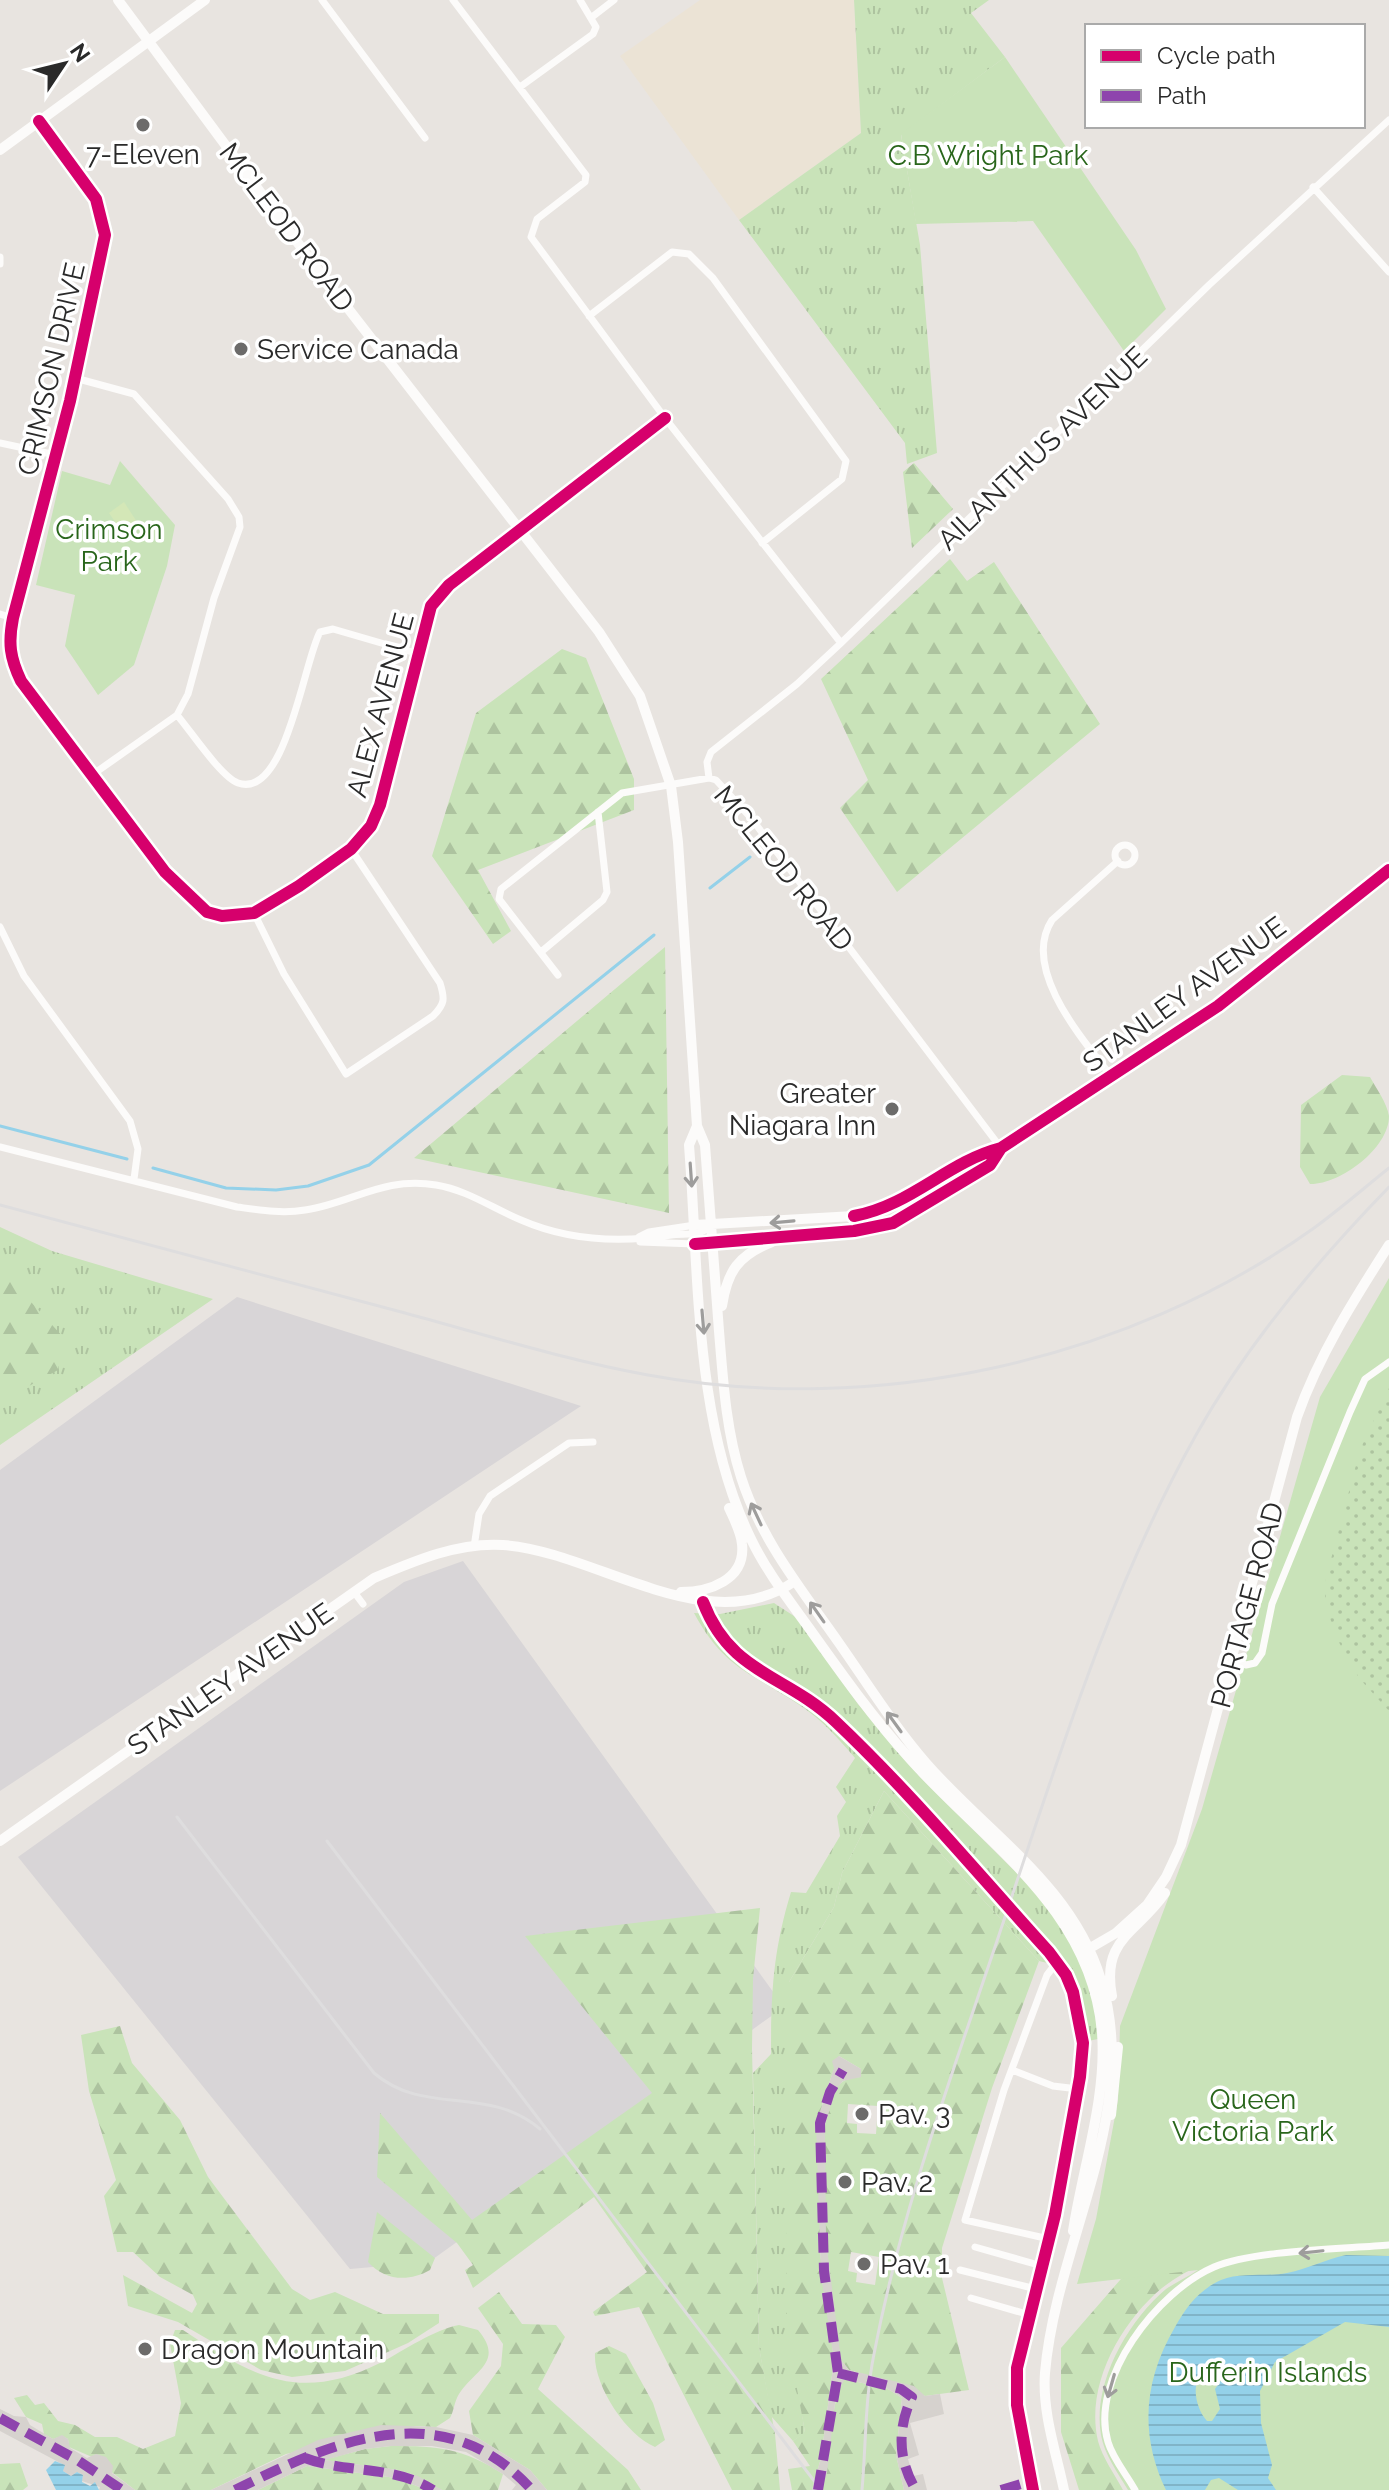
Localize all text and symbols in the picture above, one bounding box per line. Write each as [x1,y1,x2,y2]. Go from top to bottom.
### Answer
north arrow [24,24,104,104]
legend [1085,24,1365,128]
text: N [65,38,96,67]
text: Cycle path [1157,41,1276,70]
text: Path [1157,81,1207,110]
marker: 7-Eleven [134,116,152,134]
street label: MCLEOD ROAD [212,137,361,318]
place label: 7-Eleven [86,138,200,171]
park label: C.B Wright Park [888,139,1088,172]
street label: CRIMSON DRIVE [11,260,92,479]
place label: Service Canada [257,333,459,366]
marker: Service Canada [232,340,250,358]
street label: AILANTHUS AVENUE [931,340,1154,557]
park label: Crimson Park [55,513,163,578]
street label: ALEX AVENUE [340,610,421,801]
street label: MCLEOD ROAD [707,779,860,957]
street label: STANLEY AVENUE [1076,910,1292,1079]
place label: Greater Niagara Inn [729,1077,876,1142]
marker: Greater Niagara Inn [883,1100,901,1118]
one-way arrow [684,1161,699,1188]
one-way arrow [769,1214,796,1229]
one-way arrow [695,1308,710,1335]
street label: PORTAGE ROAD [1204,1499,1291,1712]
one-way arrow [748,1502,763,1526]
street label: STANLEY AVENUE [121,1596,339,1763]
one-way arrow [809,1602,825,1624]
one-way arrow [886,1711,902,1733]
park label: Queen Victoria Park [1172,2083,1334,2148]
place label: Pav. 3 [878,2098,950,2131]
marker: Pav. 3 [853,2105,871,2123]
place label: Pav. 2 [861,2166,933,2199]
marker: Pav. 2 [836,2173,854,2191]
one-way arrow [1298,2245,1325,2260]
place label: Pav. 1 [880,2248,949,2281]
marker: Pav. 1 [855,2255,873,2273]
place label: Dragon Mountain [161,2333,384,2366]
marker: Dragon Mountain [136,2340,154,2358]
park label: Dufferin Islands [1169,2356,1367,2389]
one-way arrow [1102,2372,1117,2398]

